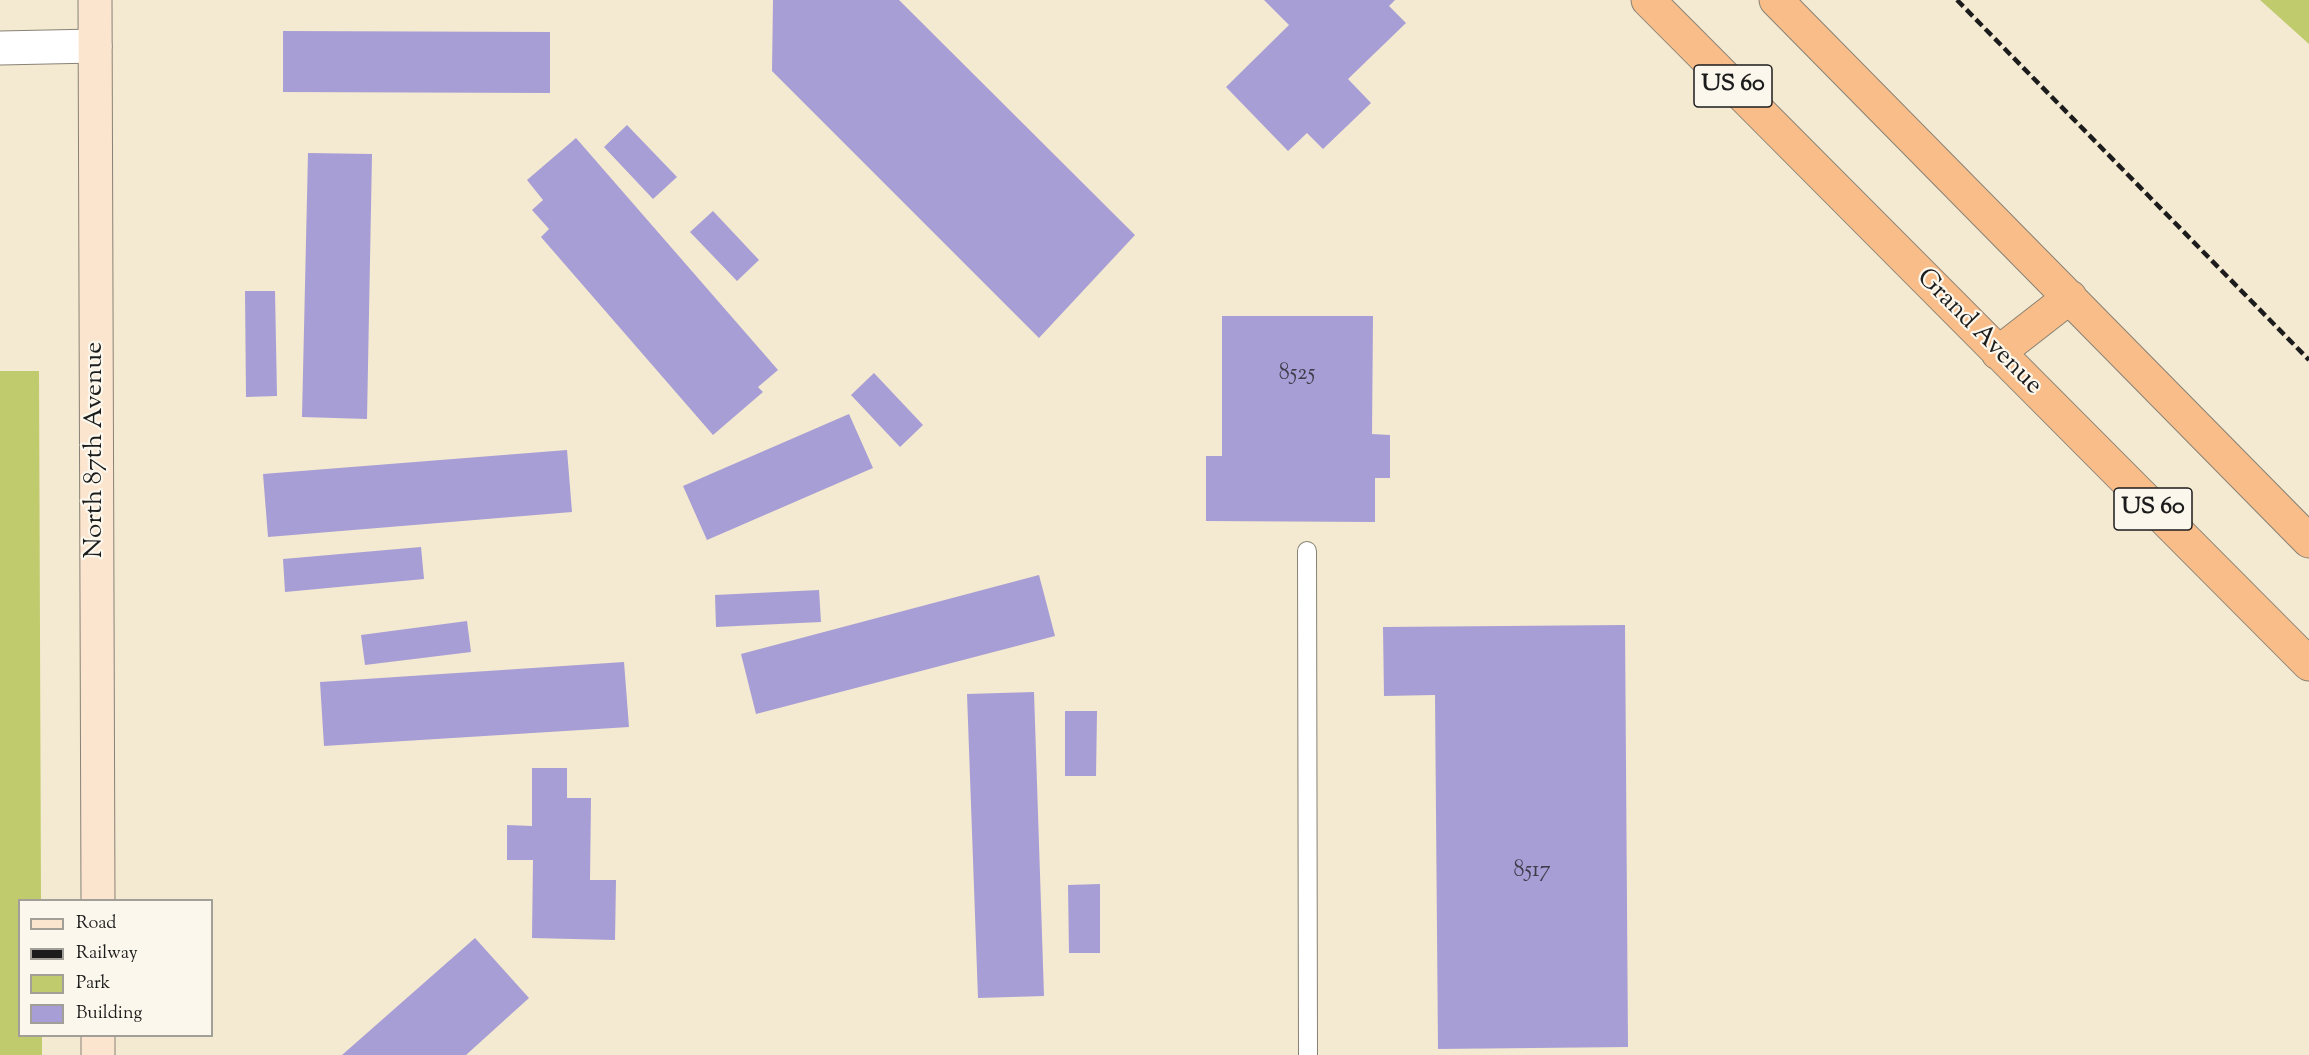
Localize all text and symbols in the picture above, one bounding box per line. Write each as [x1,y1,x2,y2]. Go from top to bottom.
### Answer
road number: US 60 [1694,65,1772,107]
street label: Grand Avenue [1909,264,2047,402]
street label: North 87th Avenue [81,342,113,558]
house number: 8525 [1279,362,1315,388]
road number: US 60 [2114,488,2192,530]
house number: 8517 [1513,859,1551,885]
legend [18,899,213,1037]
text: Road [76,911,116,937]
text: Railway [76,941,138,967]
text: Park [76,971,110,997]
text: Building [76,1001,142,1027]

